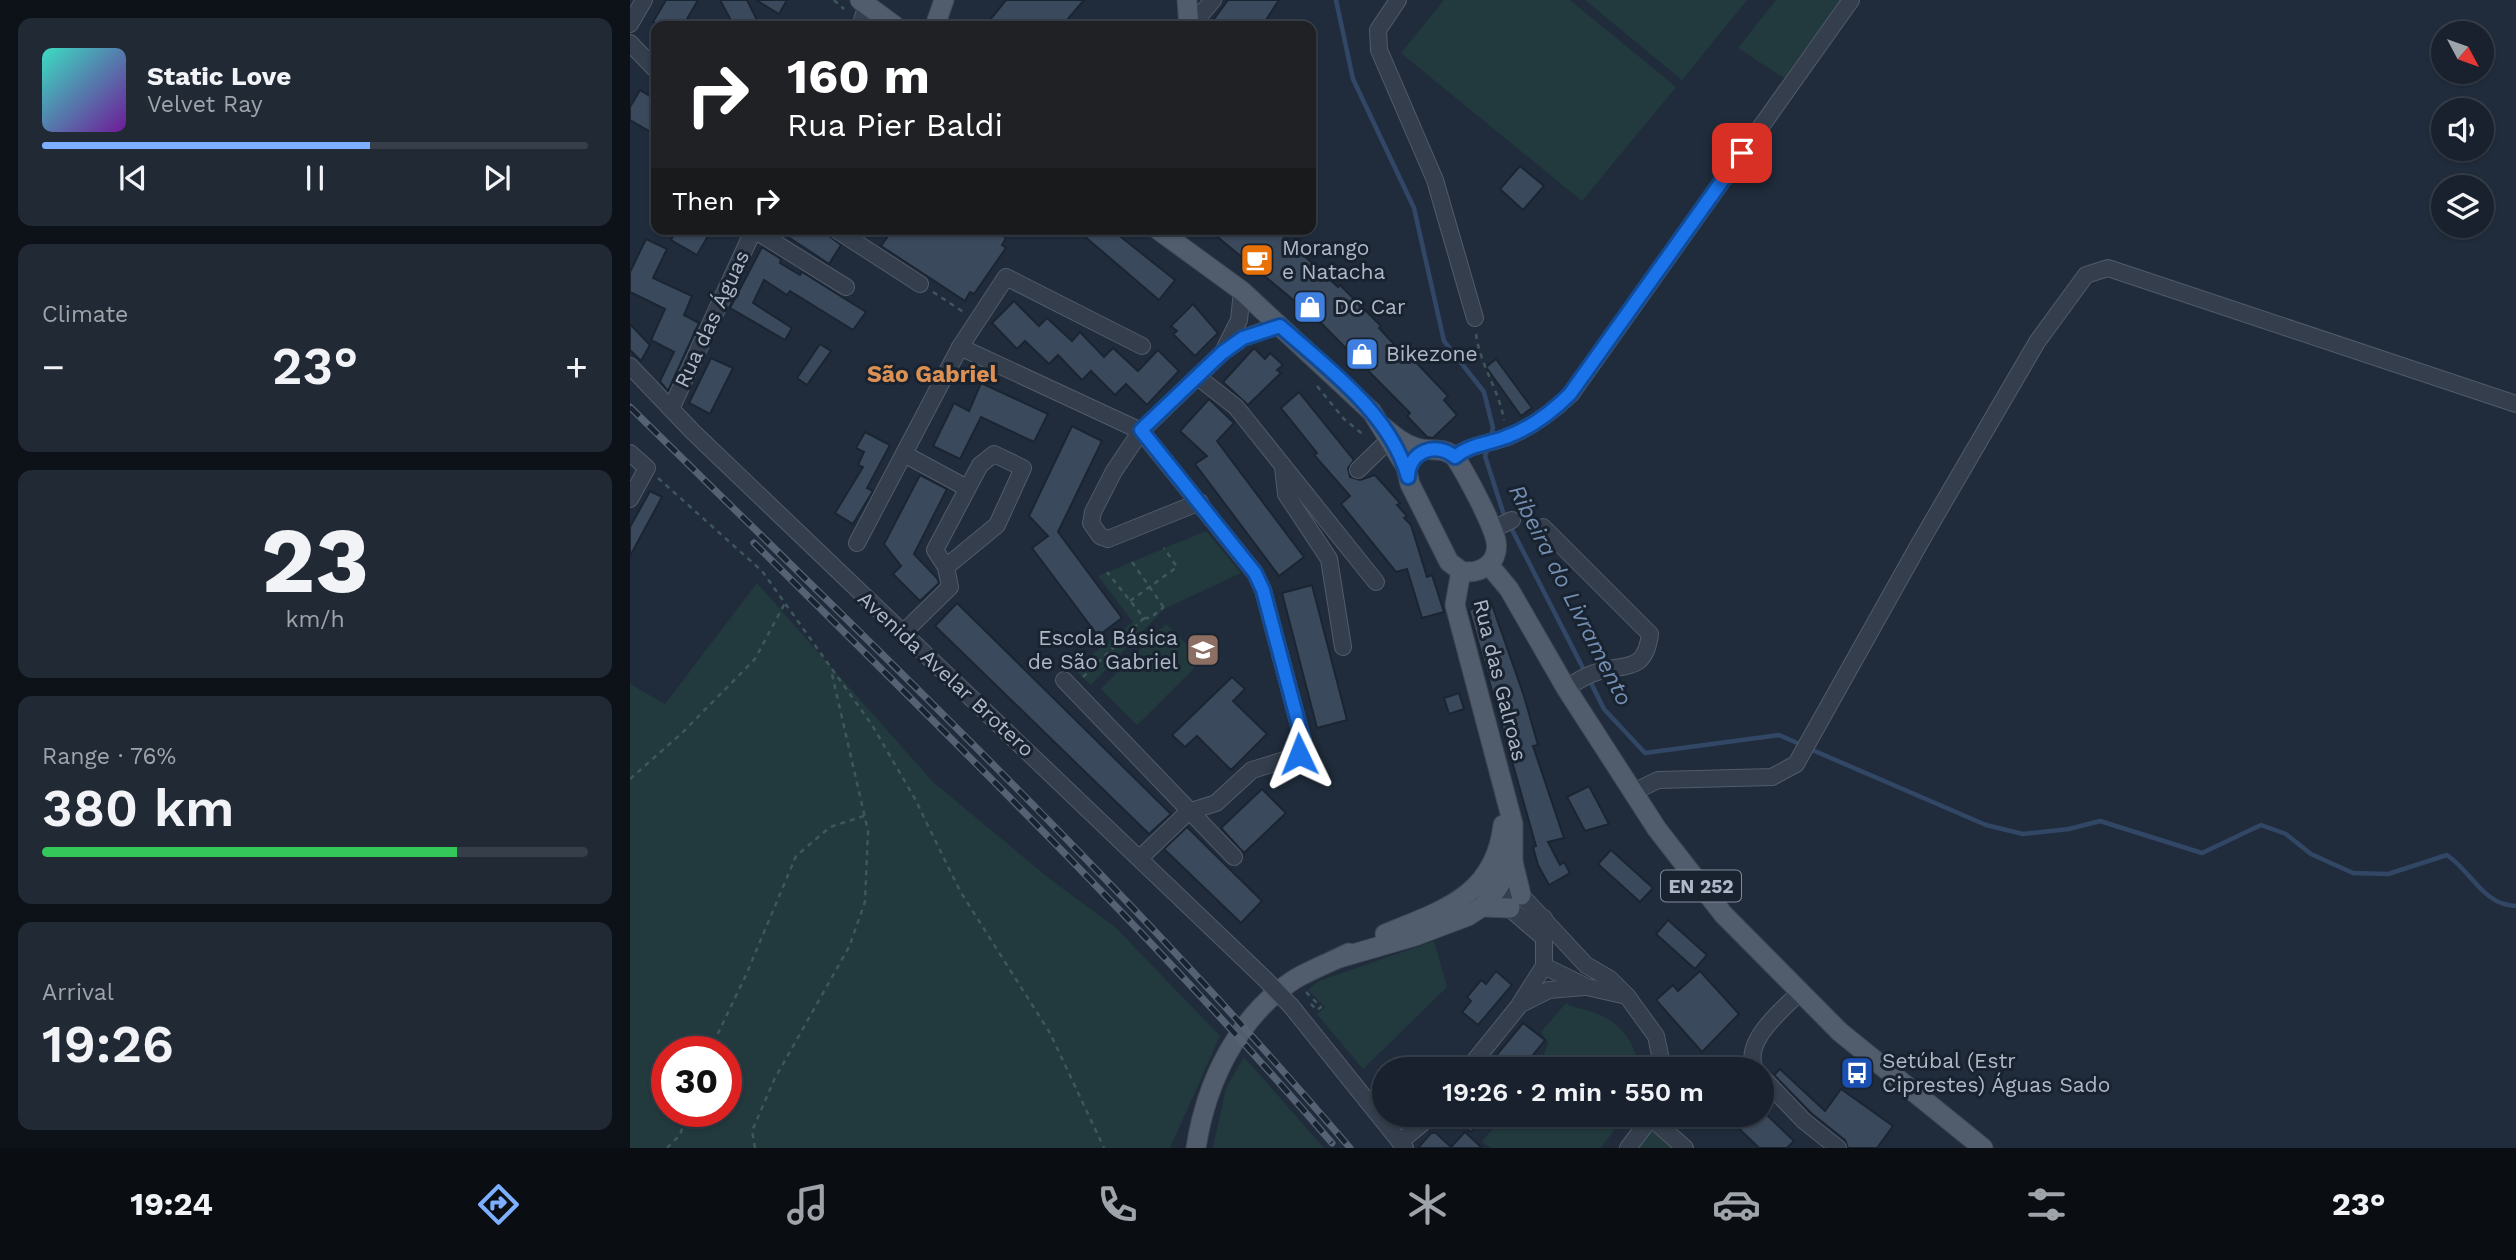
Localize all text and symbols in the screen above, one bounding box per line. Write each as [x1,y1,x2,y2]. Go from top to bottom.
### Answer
north arrow [2431,21,2494,84]
map controls [2431,21,2494,238]
text: 160 m [787,47,930,105]
icon: right [672,49,763,140]
text: Static Love [147,61,291,91]
text: Velvet Ray [147,91,263,118]
button: sound [2431,98,2494,161]
text: Rua Pier Baldi [787,106,1003,144]
pin [1712,123,1772,183]
icon: arrive [1723,134,1761,172]
icon: previous [114,159,152,197]
icon: pause [296,159,334,197]
icon: next [478,159,516,197]
button: layers [2431,175,2494,238]
icon: right [748,182,786,220]
text: Then [672,186,734,216]
place label: Morango e Natacha [1282,235,1385,284]
cafe icon: Morango e Natacha [1238,241,1276,279]
street label: Rua das Águas [669,246,754,391]
shop icon: DC Car [1291,288,1329,326]
place label: DC Car [1334,294,1406,319]
text: Climate [42,301,128,328]
shop icon: Bikezone [1343,335,1381,373]
text: 23° [272,336,358,397]
place label: Bikezone [1386,341,1478,366]
text: − [42,345,65,389]
text: + [565,345,588,389]
district label: São Gabriel [867,361,998,388]
water label: Ribeira do Livramento [1503,480,1638,710]
text: 23 [261,507,369,614]
street label: Avenida Avelar Brotero [853,586,1040,762]
street label: Rua das Galroas [1468,596,1533,763]
text: km/h [285,606,345,633]
place label: Escola Básica de São Gabriel [1028,625,1179,674]
school or university icon: Escola Básica de São Gabriel [1184,631,1222,669]
position arrow [1262,717,1336,791]
text: Range · 76% [42,743,176,770]
text: 380 km [42,778,234,839]
road number: EN 252 [1661,870,1741,902]
text: Arrival [42,979,114,1006]
text: 19:26 [42,1014,174,1075]
speed limit sign: 30 [651,1036,742,1127]
place label: Setúbal (Estr Ciprestes) Águas Sado [1882,1048,2110,1097]
bus stop icon: Setúbal (Estr Ciprestes) Águas Sado [1838,1054,1876,1092]
text: 19:26 · 2 min · 550 m [1442,1077,1704,1107]
icon: directions [474,1180,523,1229]
icon: music [783,1180,832,1229]
icon: phone [1093,1180,1142,1229]
icon: climate [1403,1180,1452,1229]
icon: car [1712,1180,1761,1229]
icon: filters [2022,1180,2071,1229]
text: 19:24 [130,1185,213,1223]
text: 23° [2332,1185,2386,1223]

